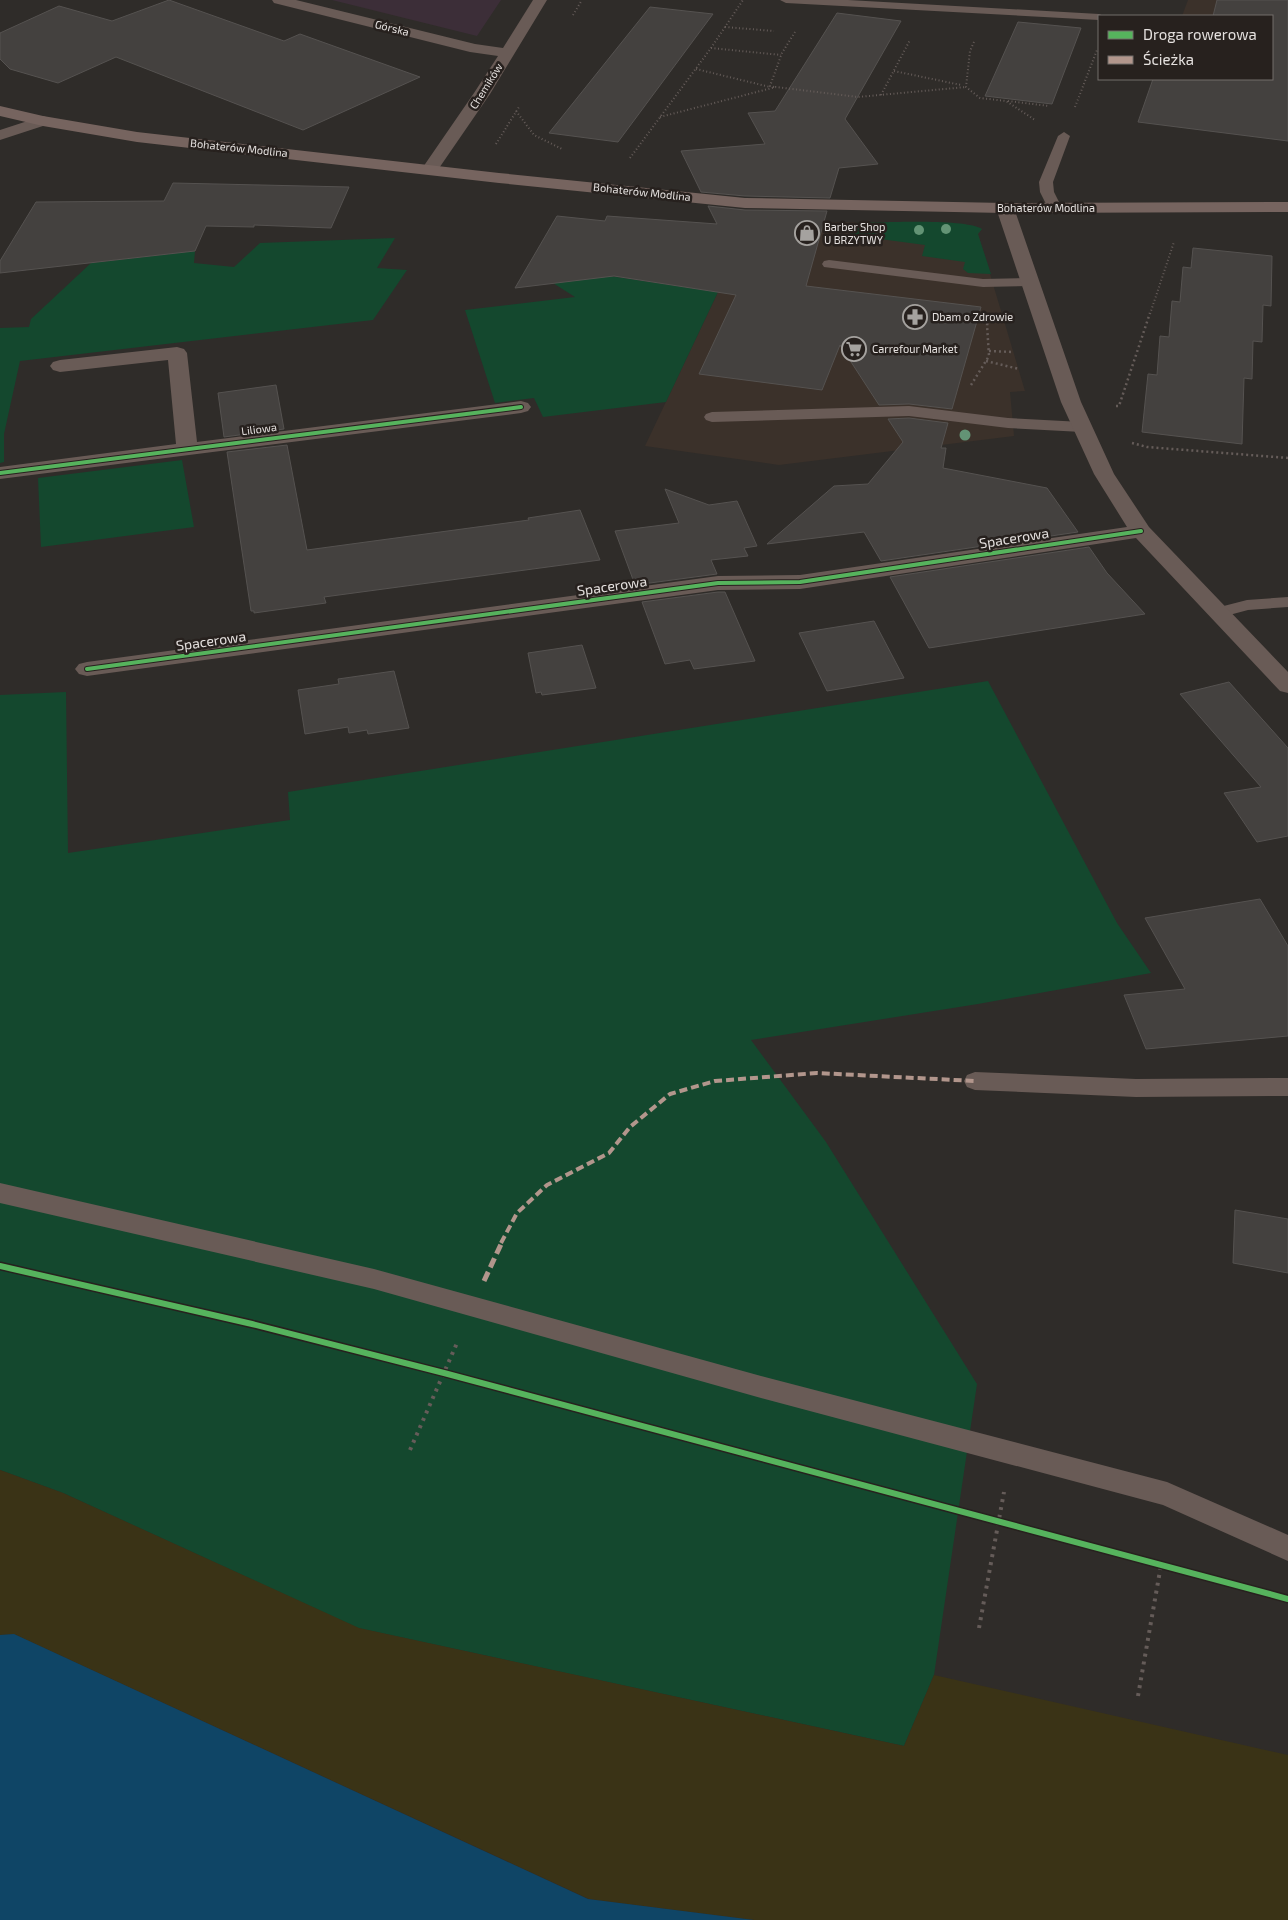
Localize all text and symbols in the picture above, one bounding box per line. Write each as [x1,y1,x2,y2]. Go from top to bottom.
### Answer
legend [1098,15,1273,80]
street label: Górska [374,17,411,38]
text: Droga rowerowa [1143,25,1257,43]
text: Ścieżka [1143,50,1194,68]
street label: Chemików [466,60,505,111]
street label: Bohaterów Modlina [190,136,288,159]
street label: Bohaterów Modlina [593,180,691,203]
street label: Bohaterów Modlina [997,201,1095,214]
shop icon: Barber Shop U BRZYTWY [794,220,820,246]
place label: Barber Shop U BRZYTWY [824,220,885,246]
pharmacy icon: Dbam o Zdrowie [902,304,928,330]
place label: Dbam o Zdrowie [932,310,1013,323]
supermarket icon: Carrefour Market [841,336,867,362]
place label: Carrefour Market [872,342,958,355]
street label: Liliowa [240,420,277,437]
street label: Spacerowa [978,524,1050,551]
street label: Spacerowa [576,572,648,599]
street label: Spacerowa [175,627,247,654]

